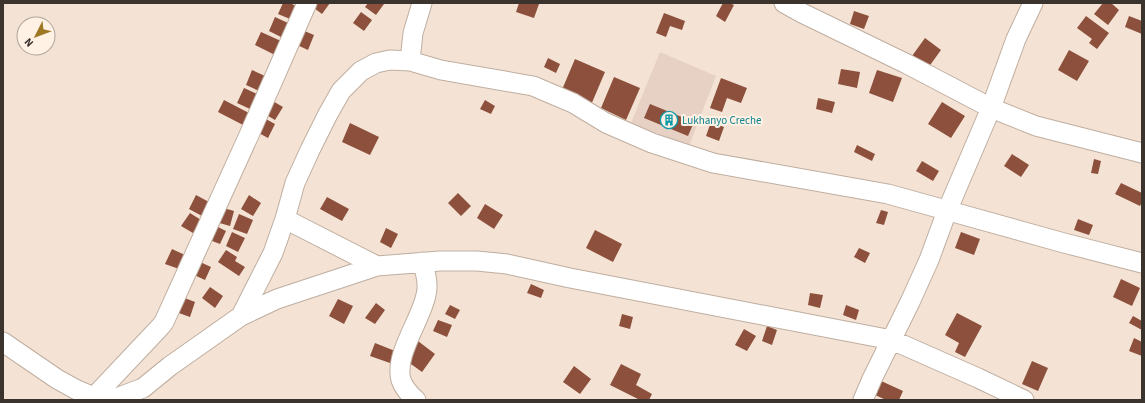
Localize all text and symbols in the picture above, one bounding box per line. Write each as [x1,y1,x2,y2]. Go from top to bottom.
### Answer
north arrow [16,16,56,56]
text: N [21,35,37,50]
building icon: Lukhanyo Creche [659,110,679,130]
place label: Lukhanyo Creche [682,113,762,128]

